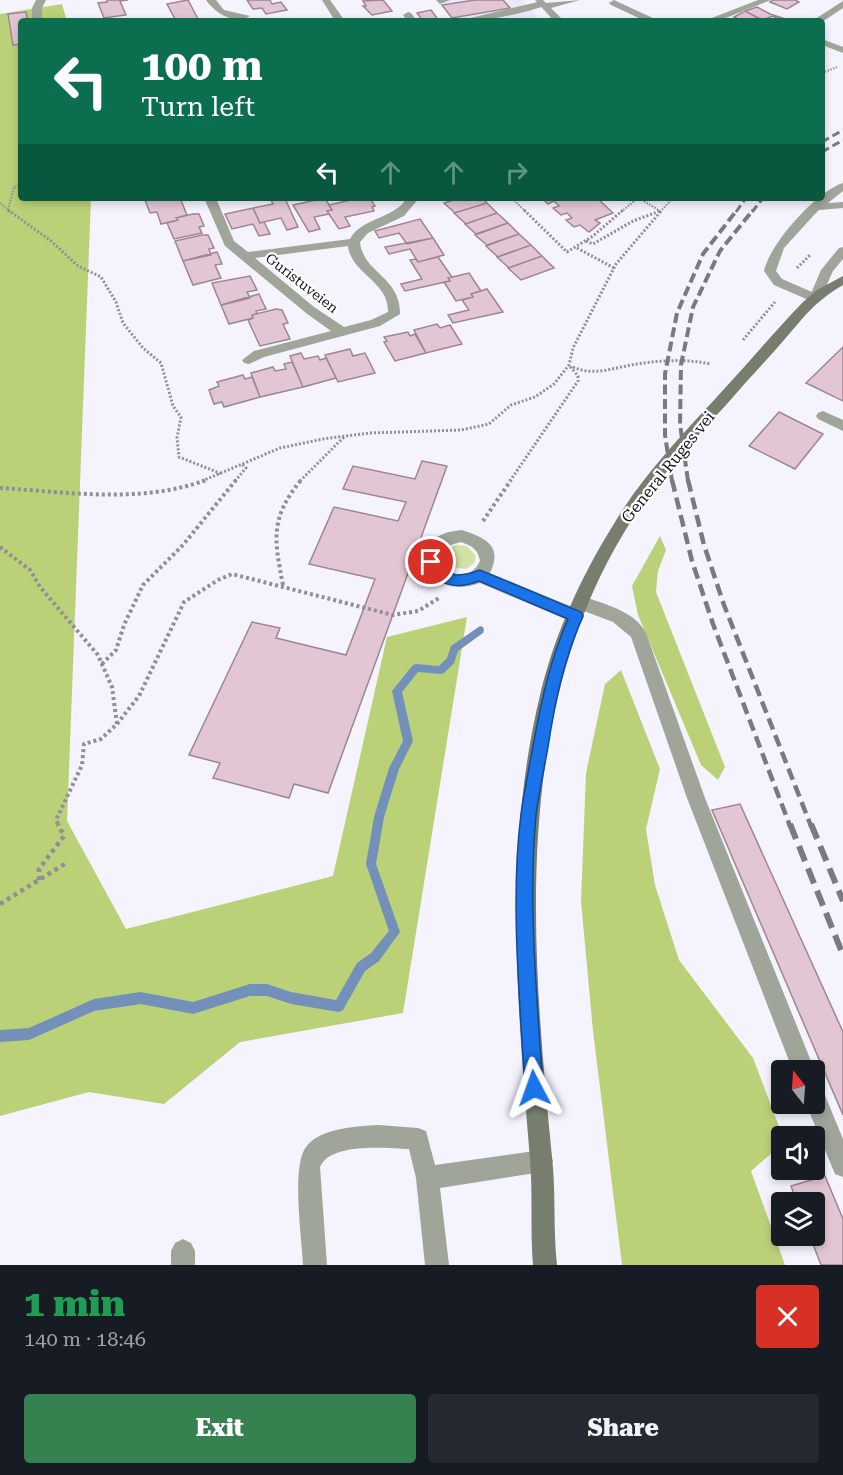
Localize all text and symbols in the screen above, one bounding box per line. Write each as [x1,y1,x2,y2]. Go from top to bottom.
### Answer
text: 100 m [141,41,263,90]
icon: left [42,42,120,120]
text: Turn left [141,91,255,123]
icon: left [311,156,344,189]
icon: ahead [374,156,407,189]
icon: ahead [437,156,470,189]
icon: right [500,156,533,189]
street label: Guristuveien [263,250,341,316]
street label: General Ruges vei [617,408,719,526]
pin [405,536,456,587]
icon: arrive [414,545,447,578]
position arrow [502,1056,566,1120]
north arrow [771,1060,825,1114]
map controls [771,1060,825,1246]
button: sound [771,1126,825,1180]
button: layers [771,1192,825,1246]
text: 1 min [24,1283,125,1325]
button: close [756,1285,819,1348]
text: 140 m · 18:46 [24,1327,146,1351]
button: Exit [24,1394,416,1463]
button: Share [428,1394,819,1463]

